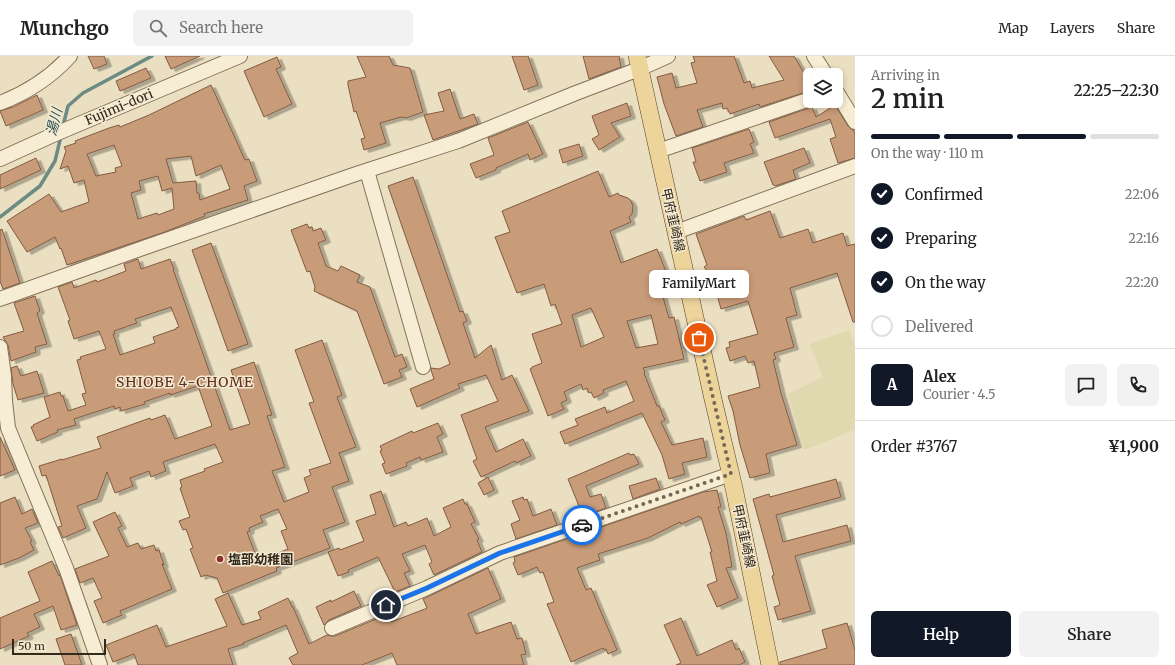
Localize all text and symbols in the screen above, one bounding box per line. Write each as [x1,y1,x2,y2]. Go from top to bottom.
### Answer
search box [133,10,413,46]
text: Munchgo [20,16,109,40]
icon: search [147,17,169,39]
text: Search here [179,18,263,37]
text: Map [998,19,1028,37]
text: Layers [1050,19,1095,37]
text: Share [1117,19,1155,37]
text: Arriving in [871,67,940,84]
map controls [803,68,843,108]
button: layers [803,68,843,108]
text: 22:25–22:30 [1074,81,1159,100]
text: 2 min [871,82,944,115]
street label: Fujimi-dori [82,85,156,129]
water label: 湯川 [42,104,67,138]
text: On the way · 110 m [871,145,984,162]
icon: check [871,183,893,205]
text: Confirmed [905,185,983,204]
street label: 甲府韮崎線 [657,186,689,254]
text: 22:06 [1125,186,1159,203]
icon: check [871,227,893,249]
text: Preparing [905,229,977,248]
text: 22:16 [1128,230,1159,247]
callout: FamilyMart [649,270,749,298]
icon: check [871,271,893,293]
text: On the way [905,273,986,292]
text: 22:20 [1125,274,1159,291]
text: FamilyMart [662,275,736,292]
text: Delivered [905,317,973,336]
pin [682,321,716,355]
icon: bag [688,327,710,349]
button: chat [1065,364,1107,406]
button: phone [1117,364,1159,406]
text: Alex [923,367,956,386]
district label: SHIOBE 4-CHOME [116,373,254,391]
text: A [887,375,897,394]
text: Courier · 4.5 [923,386,996,403]
text: Order #3767 [871,437,957,456]
text: ¥1,900 [1108,437,1159,456]
street label: 甲府韮崎線 [729,502,759,570]
courier [562,505,602,545]
icon: car [571,514,593,536]
place label: 塩部幼稚園 [228,551,293,568]
marker: 塩部幼稚園 [215,554,225,564]
pin [369,588,403,622]
icon: home [375,594,397,616]
button: Help [871,611,1011,657]
button: Share [1019,611,1159,657]
scale bar [12,637,106,656]
text: 50 m [18,639,45,653]

